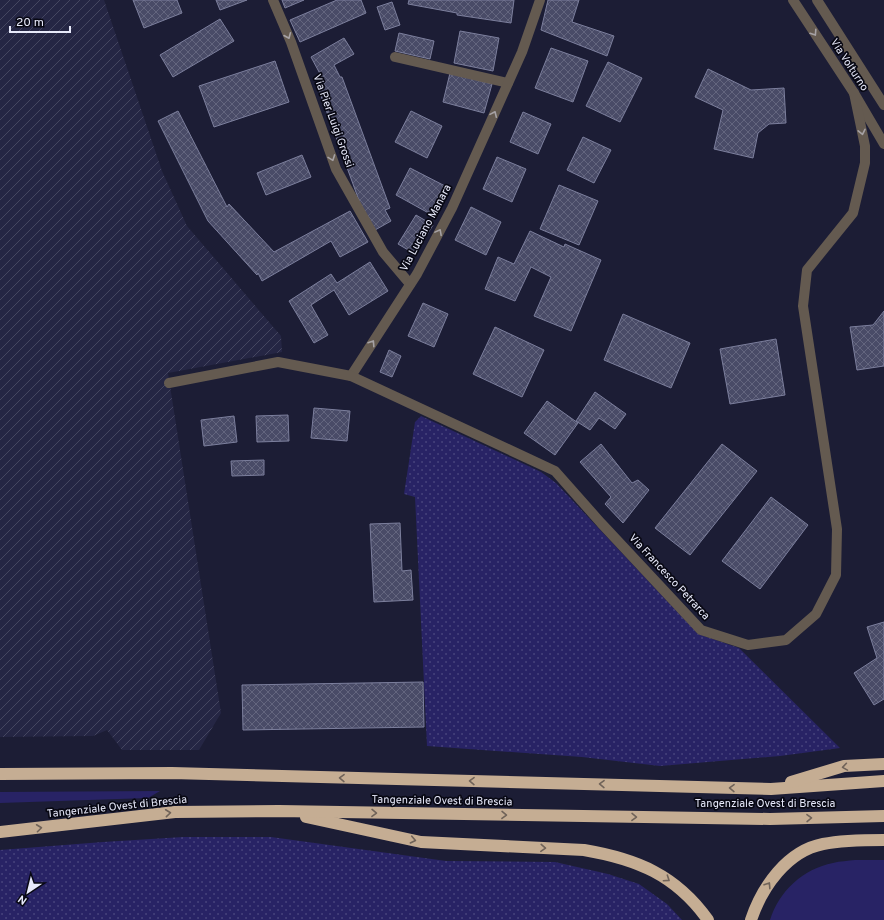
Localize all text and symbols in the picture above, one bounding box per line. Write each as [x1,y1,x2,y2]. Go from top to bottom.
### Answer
scale bar [10,8,70,34]
text: 20 m [16,15,44,31]
one-way arrow [809,28,816,35]
one-way arrow [283,31,291,39]
street label: Via Volturno [827,36,871,94]
street label: Via Pier Luigi Grossi [310,72,356,170]
one-way arrow [490,111,498,118]
one-way arrow [857,128,865,135]
one-way arrow [328,155,336,162]
street label: Via Luciano Manara [397,182,455,274]
one-way arrow [435,229,442,236]
one-way arrow [367,340,375,347]
street label: Via Francesco Petrarca [626,531,713,623]
one-way arrow [842,762,848,771]
one-way arrow [339,774,345,782]
one-way arrow [469,777,475,785]
one-way arrow [599,780,605,789]
one-way arrow [729,783,735,792]
street label: Tangenziale Ovest di Brescia [46,793,188,821]
street label: Tangenziale Ovest di Brescia [372,793,513,809]
street label: Tangenziale Ovest di Brescia [695,797,836,811]
one-way arrow [165,809,171,818]
one-way arrow [371,809,377,817]
one-way arrow [501,811,507,819]
one-way arrow [631,812,637,821]
one-way arrow [806,814,812,822]
one-way arrow [36,824,42,833]
one-way arrow [410,836,416,844]
one-way arrow [540,844,546,852]
north arrow [8,872,48,912]
one-way arrow [663,874,670,882]
one-way arrow [763,883,770,890]
text: N [16,891,30,907]

